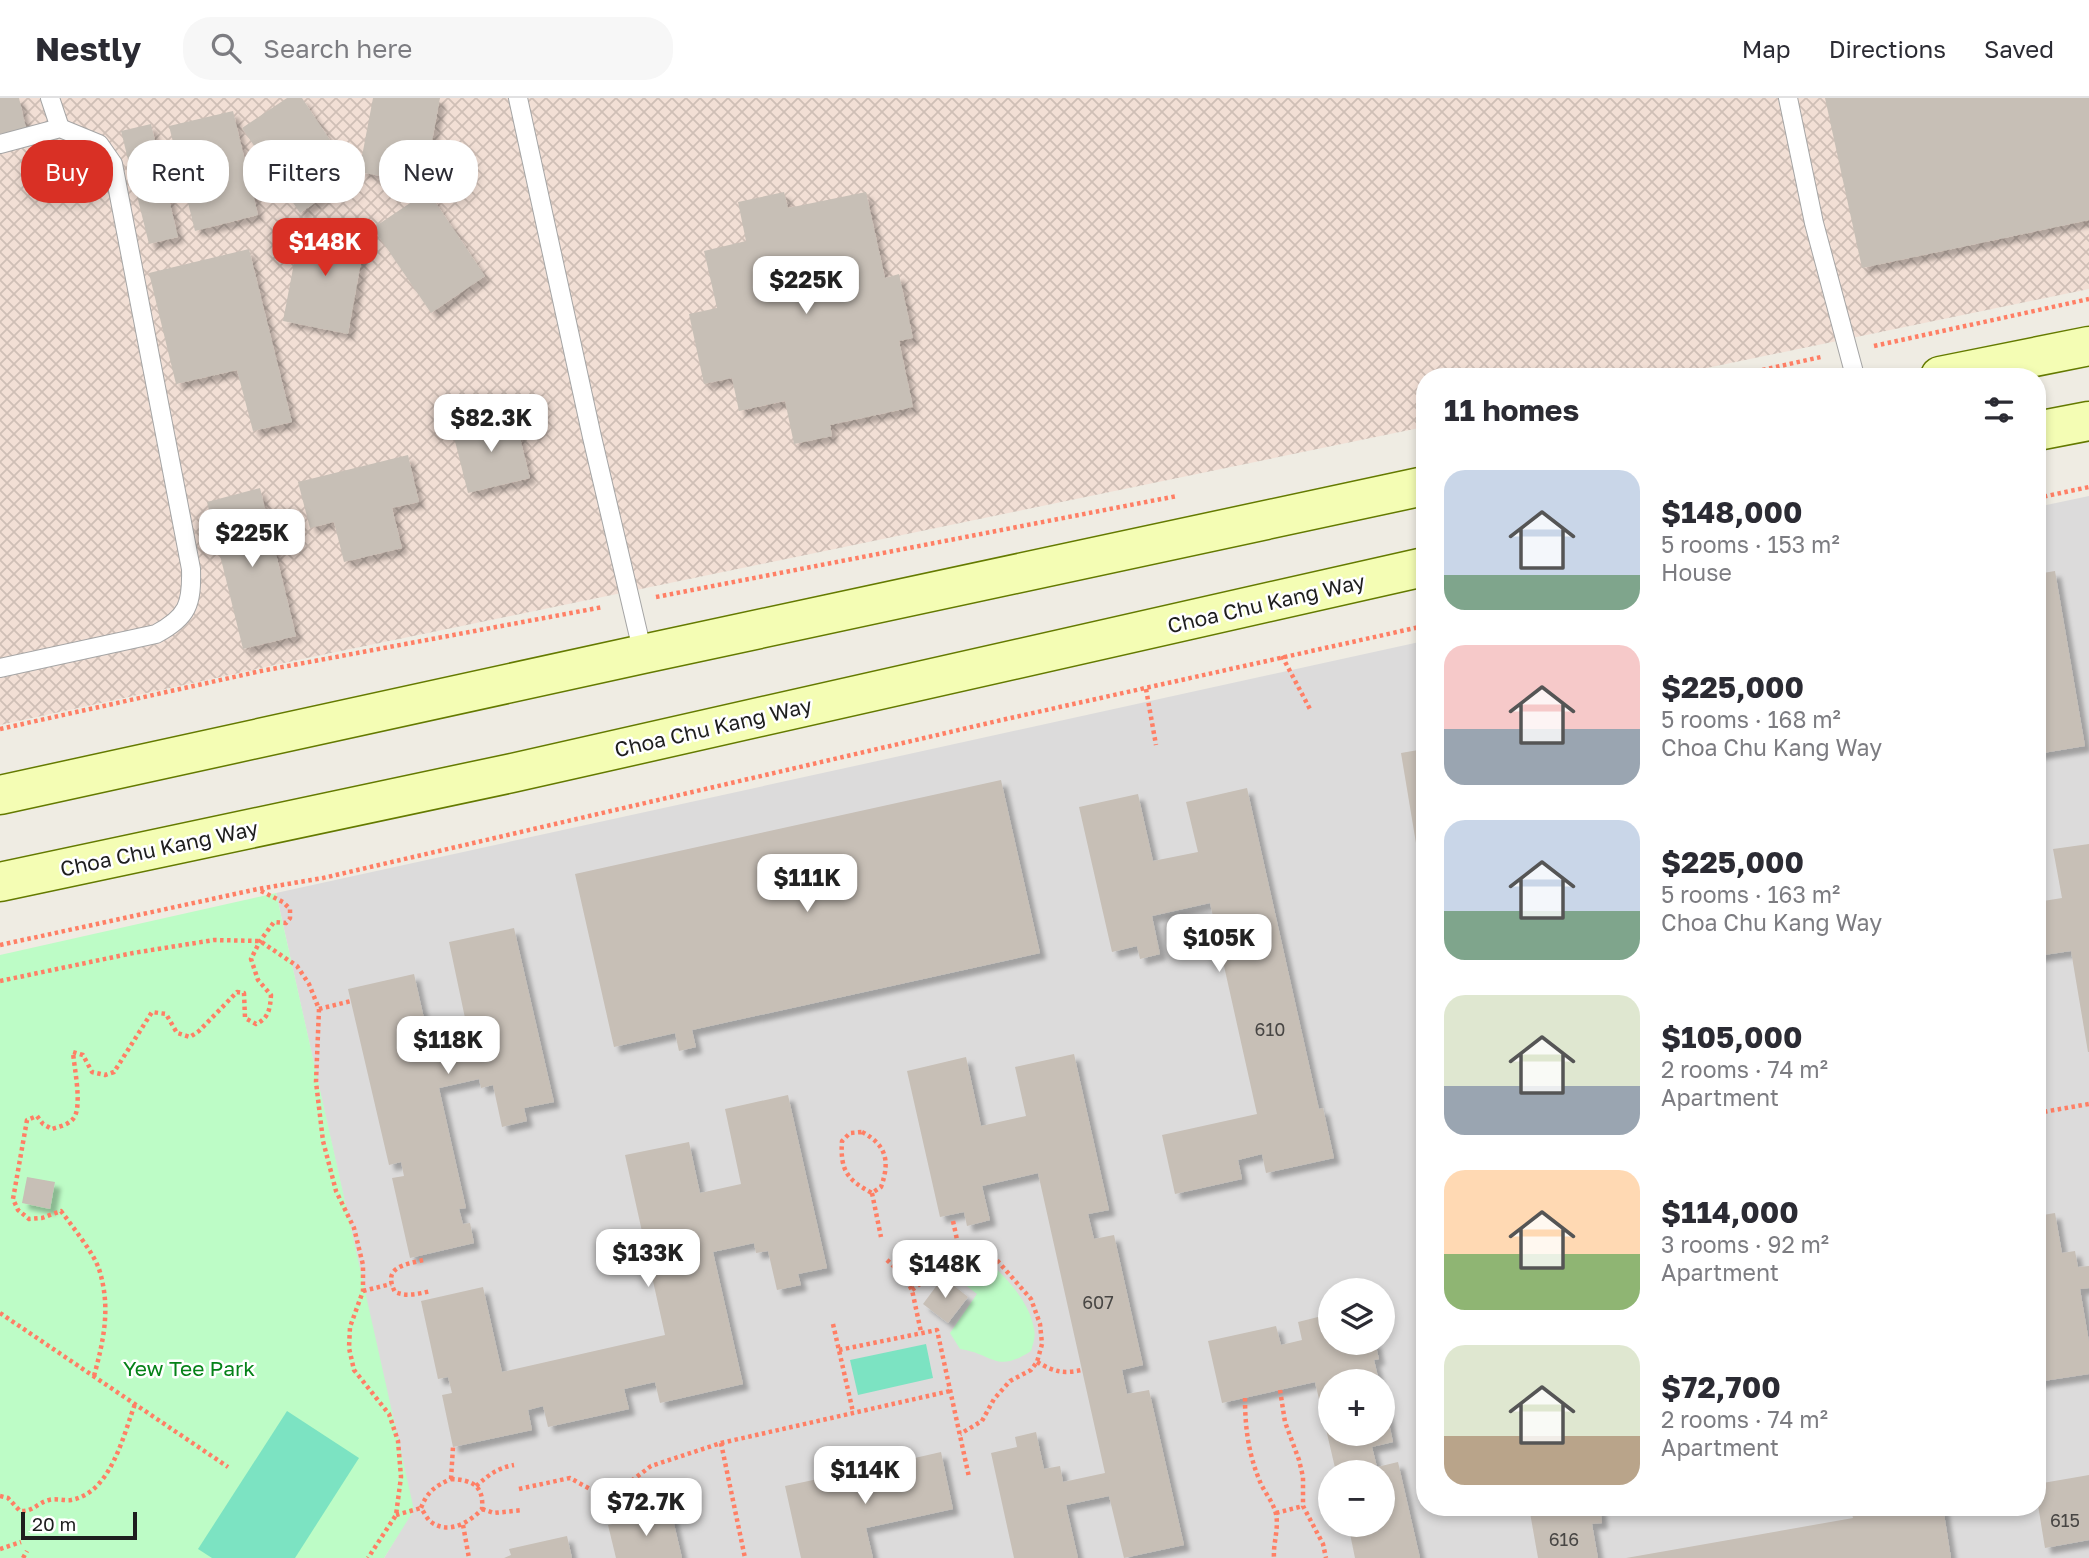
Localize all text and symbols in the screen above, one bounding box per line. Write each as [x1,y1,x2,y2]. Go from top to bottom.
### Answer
search box [183,17,673,80]
text: Nestly [35,29,141,68]
icon: search [207,29,245,67]
text: Search here [263,33,412,64]
text: Map [1742,34,1791,63]
text: Directions [1829,34,1946,63]
text: Saved [1984,34,2054,63]
chip: Buy [21,140,113,203]
chip: Rent [127,140,229,203]
chip: Filters [243,140,365,203]
chip: New [379,140,478,203]
pin: $148K [276,218,374,278]
text: $148K [288,227,362,255]
pin: $225K [757,256,855,316]
text: $225K [769,265,843,293]
icon: filters [1980,391,2018,429]
text: 11 homes [1444,392,1579,428]
pin: $82.3K [434,394,548,454]
text: $82.3K [450,403,532,431]
text: $148,000 [1661,494,1803,530]
icon: home [1500,498,1584,582]
pin: $225K [203,510,301,569]
text: $225K [215,518,289,546]
text: 5 rooms · 153 m² [1661,530,1840,558]
text: House [1661,558,1732,586]
street label: Choa Chu Kang Way [1165,568,1367,638]
text: $225,000 [1661,669,1804,705]
icon: home [1500,673,1584,757]
street label: Choa Chu Kang Way [612,692,814,762]
text: 5 rooms · 168 m² [1661,705,1841,733]
text: Choa Chu Kang Way [1661,733,1882,761]
street label: Choa Chu Kang Way [58,814,261,882]
text: $225,000 [1661,844,1804,880]
icon: home [1500,848,1584,932]
pin: $111K [758,854,856,914]
text: $111K [773,863,841,891]
text: 5 rooms · 163 m² [1661,880,1840,908]
text: Choa Chu Kang Way [1661,908,1882,936]
pin: $105K [1170,914,1268,974]
text: $105K [1183,923,1255,951]
pin: $118K [399,1016,497,1076]
house number: 610 [1255,1018,1285,1040]
text: $105,000 [1661,1019,1802,1055]
icon: home [1500,1023,1584,1107]
text: $118K [413,1025,483,1053]
text: 2 rooms · 74 m² [1661,1055,1828,1083]
text: Apartment [1661,1083,1779,1111]
text: $114,000 [1661,1194,1799,1230]
icon: home [1500,1198,1584,1282]
pin: $133K [599,1230,697,1289]
text: 3 rooms · 92 m² [1661,1230,1829,1258]
text: $133K [612,1238,684,1266]
pin: $148K [896,1240,994,1300]
text: $148K [908,1249,982,1277]
text: Apartment [1661,1258,1779,1286]
map controls [1318,1278,1395,1537]
button: layers [1318,1278,1395,1355]
house number: 607 [1082,1291,1114,1313]
park label: Yew Tee Park [123,1355,255,1381]
button: + [1318,1369,1395,1446]
text: $72,700 [1661,1369,1781,1405]
icon: home [1500,1373,1584,1457]
text: 2 rooms · 74 m² [1661,1405,1828,1433]
text: Apartment [1661,1433,1779,1461]
pin: $114K [816,1446,914,1506]
text: $114K [830,1455,900,1483]
button: − [1318,1460,1395,1537]
pin: $72.7K [589,1478,703,1538]
text: $72.7K [607,1487,685,1515]
scale bar [21,1509,136,1541]
house number: 615 [2050,1509,2080,1531]
text: 20 m [32,1512,76,1535]
house number: 616 [1549,1528,1579,1550]

